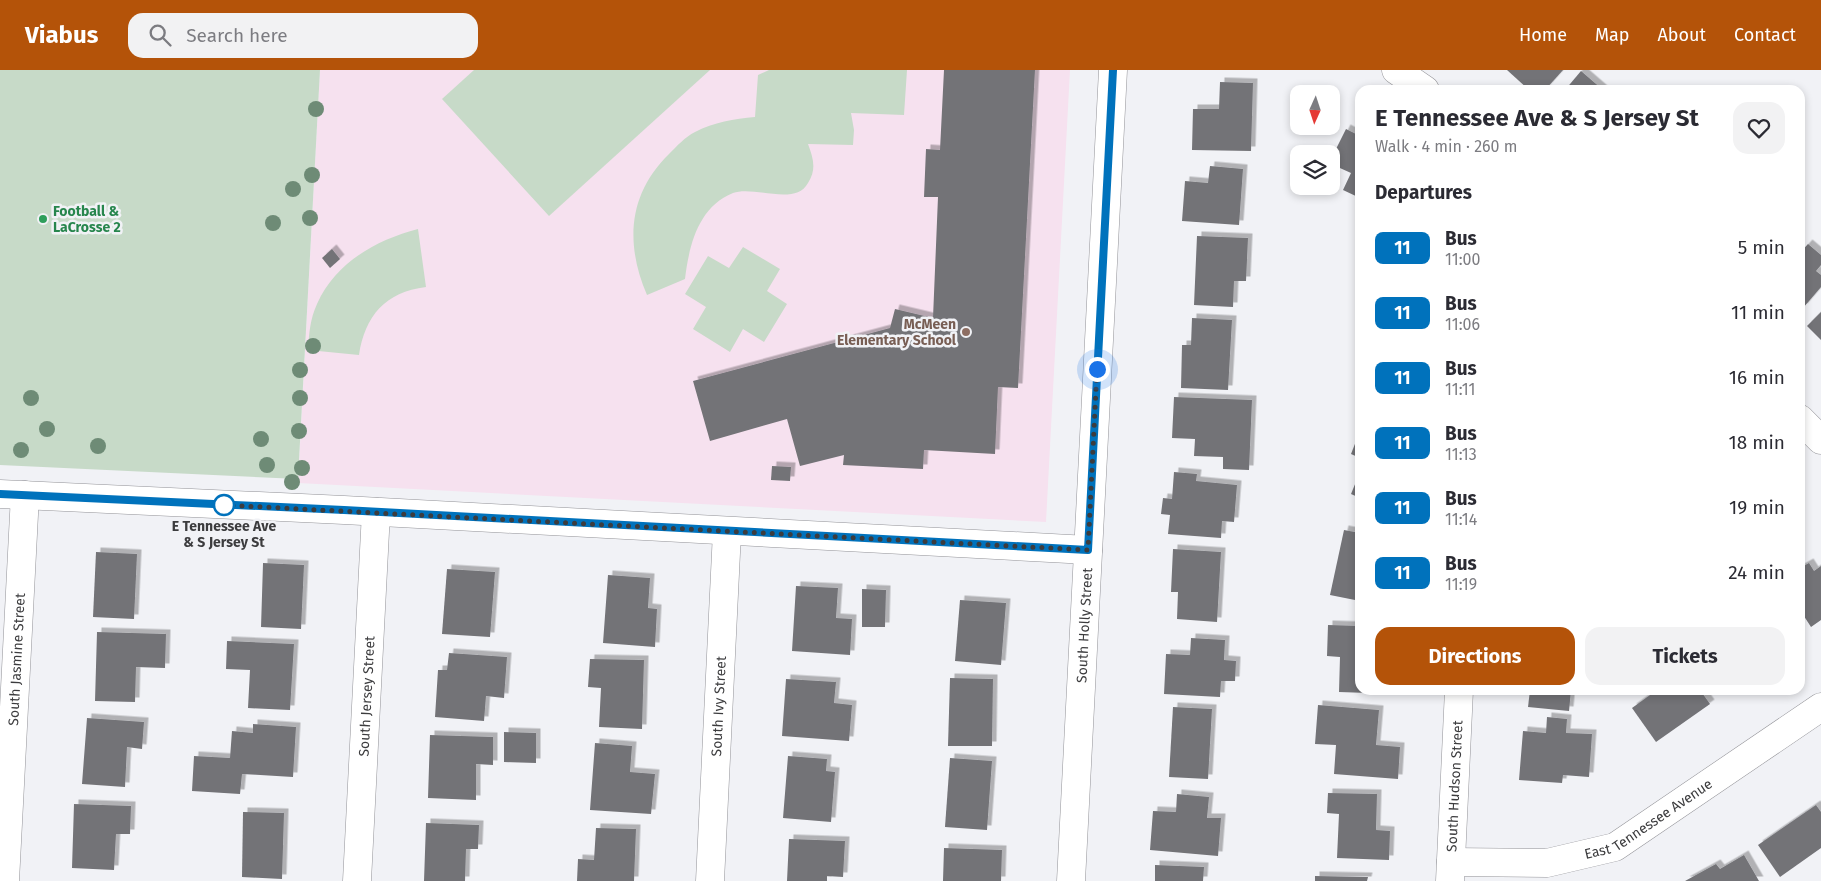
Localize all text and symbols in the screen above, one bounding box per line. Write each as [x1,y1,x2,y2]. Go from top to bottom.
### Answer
search box [128,13,478,58]
text: Viabus [25,21,98,49]
icon: search [146,21,174,49]
text: Search here [186,24,288,47]
text: Home [1519,24,1567,46]
text: Map [1595,24,1629,46]
text: About [1657,24,1706,46]
text: Contact [1734,24,1796,46]
north arrow [1290,85,1340,135]
map controls [1290,85,1340,195]
button: heart [1733,102,1785,154]
text: E Tennessee Ave & S Jersey St [1375,104,1699,132]
text: Walk · 4 min · 260 m [1375,137,1517,156]
button: layers [1290,145,1340,195]
text: Departures [1375,181,1472,204]
place label: Football & LaCrosse 2 [53,203,121,236]
marker: Football & LaCrosse 2 [37,213,49,225]
text: Bus [1445,227,1477,250]
text: 5 min [1738,236,1785,259]
text: 11 [1394,237,1411,259]
text: 11:00 [1445,250,1480,269]
text: Bus [1445,292,1477,315]
text: 11 min [1731,301,1785,324]
text: 11 [1394,302,1411,324]
text: 11:06 [1445,315,1480,334]
place label: McMeen Elementary School [837,316,957,349]
marker: McMeen Elementary School [960,326,972,338]
your location [1085,357,1110,382]
text: Bus [1445,357,1477,380]
text: 16 min [1729,366,1785,389]
text: 11 [1394,367,1411,389]
text: 11:11 [1445,380,1475,399]
text: Bus [1445,422,1477,445]
text: 18 min [1728,431,1785,454]
text: 11 [1394,432,1411,454]
text: 11:13 [1445,445,1477,464]
text: Bus [1445,487,1477,510]
marker: E Tennessee Ave & S Jersey St [213,494,235,516]
text: 19 min [1729,496,1785,519]
text: 11 [1394,497,1411,519]
text: 11:14 [1445,510,1477,529]
place label: E Tennessee Ave & S Jersey St [172,518,276,551]
text: Bus [1445,552,1477,575]
text: 24 min [1728,561,1785,584]
text: 11 [1394,562,1411,584]
street label: South Holly Street [1073,566,1096,683]
text: 11:19 [1445,575,1477,594]
street label: South Jasmine Street [5,592,29,726]
button: Directions [1375,627,1575,685]
button: Tickets [1585,627,1785,685]
street label: South Jersey Street [355,635,379,757]
street label: South Ivy Street [708,655,730,757]
street label: South Hudson Street [1443,719,1467,852]
street label: East Tennessee Avenue [1583,775,1716,863]

